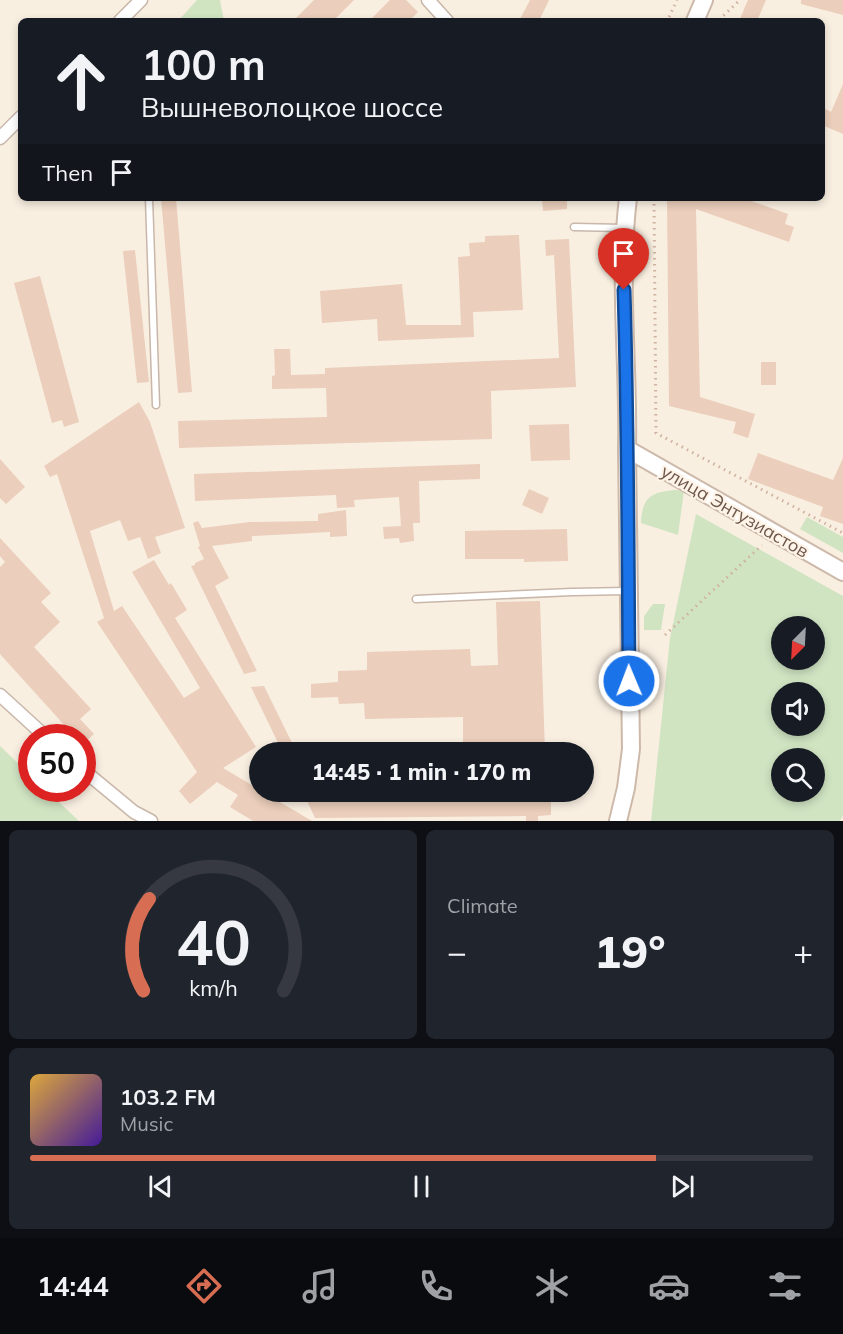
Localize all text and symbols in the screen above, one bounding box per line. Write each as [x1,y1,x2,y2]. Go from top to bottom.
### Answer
text: 100 m [141,38,266,91]
icon: ahead [42,42,120,120]
text: Вышневолоцкое шоссе [141,90,443,124]
icon: arrive [105,156,138,189]
text: Then [42,159,93,187]
pin [598,228,649,290]
icon: arrive [607,237,640,270]
street label: улица Энтузиастов [657,459,813,563]
north arrow [771,616,825,670]
map controls [771,616,825,802]
position arrow [597,649,661,713]
button: sound [771,682,825,736]
speed limit sign: 50 [18,724,96,802]
button: search [771,748,825,802]
text: 14:45 · 1 min · 170 m [312,758,531,786]
text: Climate [447,893,518,918]
text: 40 [176,902,250,981]
text: 19° [594,923,666,979]
text: − [447,931,467,972]
text: + [793,931,813,972]
text: km/h [189,975,237,1002]
text: 103.2 FM [120,1083,216,1111]
text: Music [120,1111,173,1136]
icon: previous [144,1170,177,1203]
icon: pause [405,1170,438,1203]
icon: next [666,1170,699,1203]
icon: directions [183,1265,225,1307]
icon: music [299,1265,341,1307]
icon: phone [415,1265,457,1307]
icon: climate [531,1265,573,1307]
icon: car [648,1265,690,1307]
icon: filters [764,1265,806,1307]
text: 14:44 [37,1269,109,1303]

